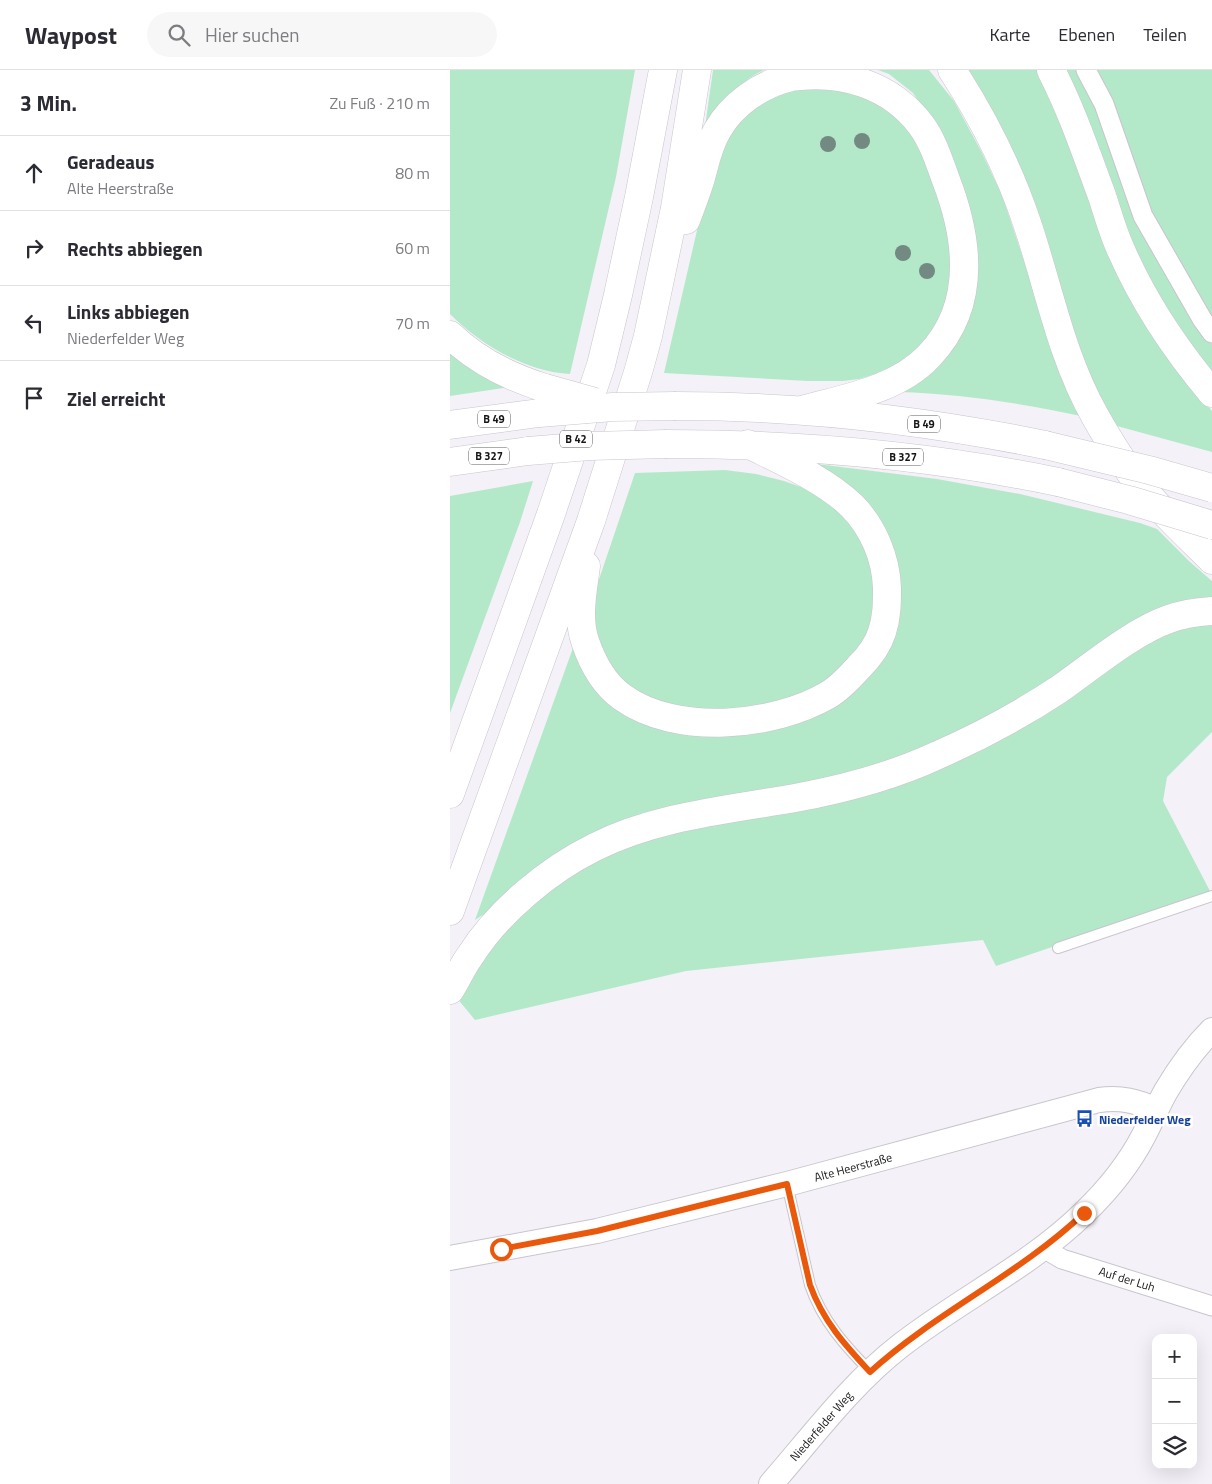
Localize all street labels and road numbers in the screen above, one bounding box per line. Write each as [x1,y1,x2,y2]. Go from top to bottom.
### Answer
road number: B 49 [478,410,510,428]
road number: B 49 [908,416,940,432]
road number: B 42 [560,430,592,448]
road number: B 327 [469,448,509,464]
road number: B 327 [883,448,923,466]
street label: Alte Heerstraße [812,1147,894,1187]
street label: Auf der Luh [1097,1261,1157,1297]
street label: Niederfelder Weg [785,1387,857,1465]

